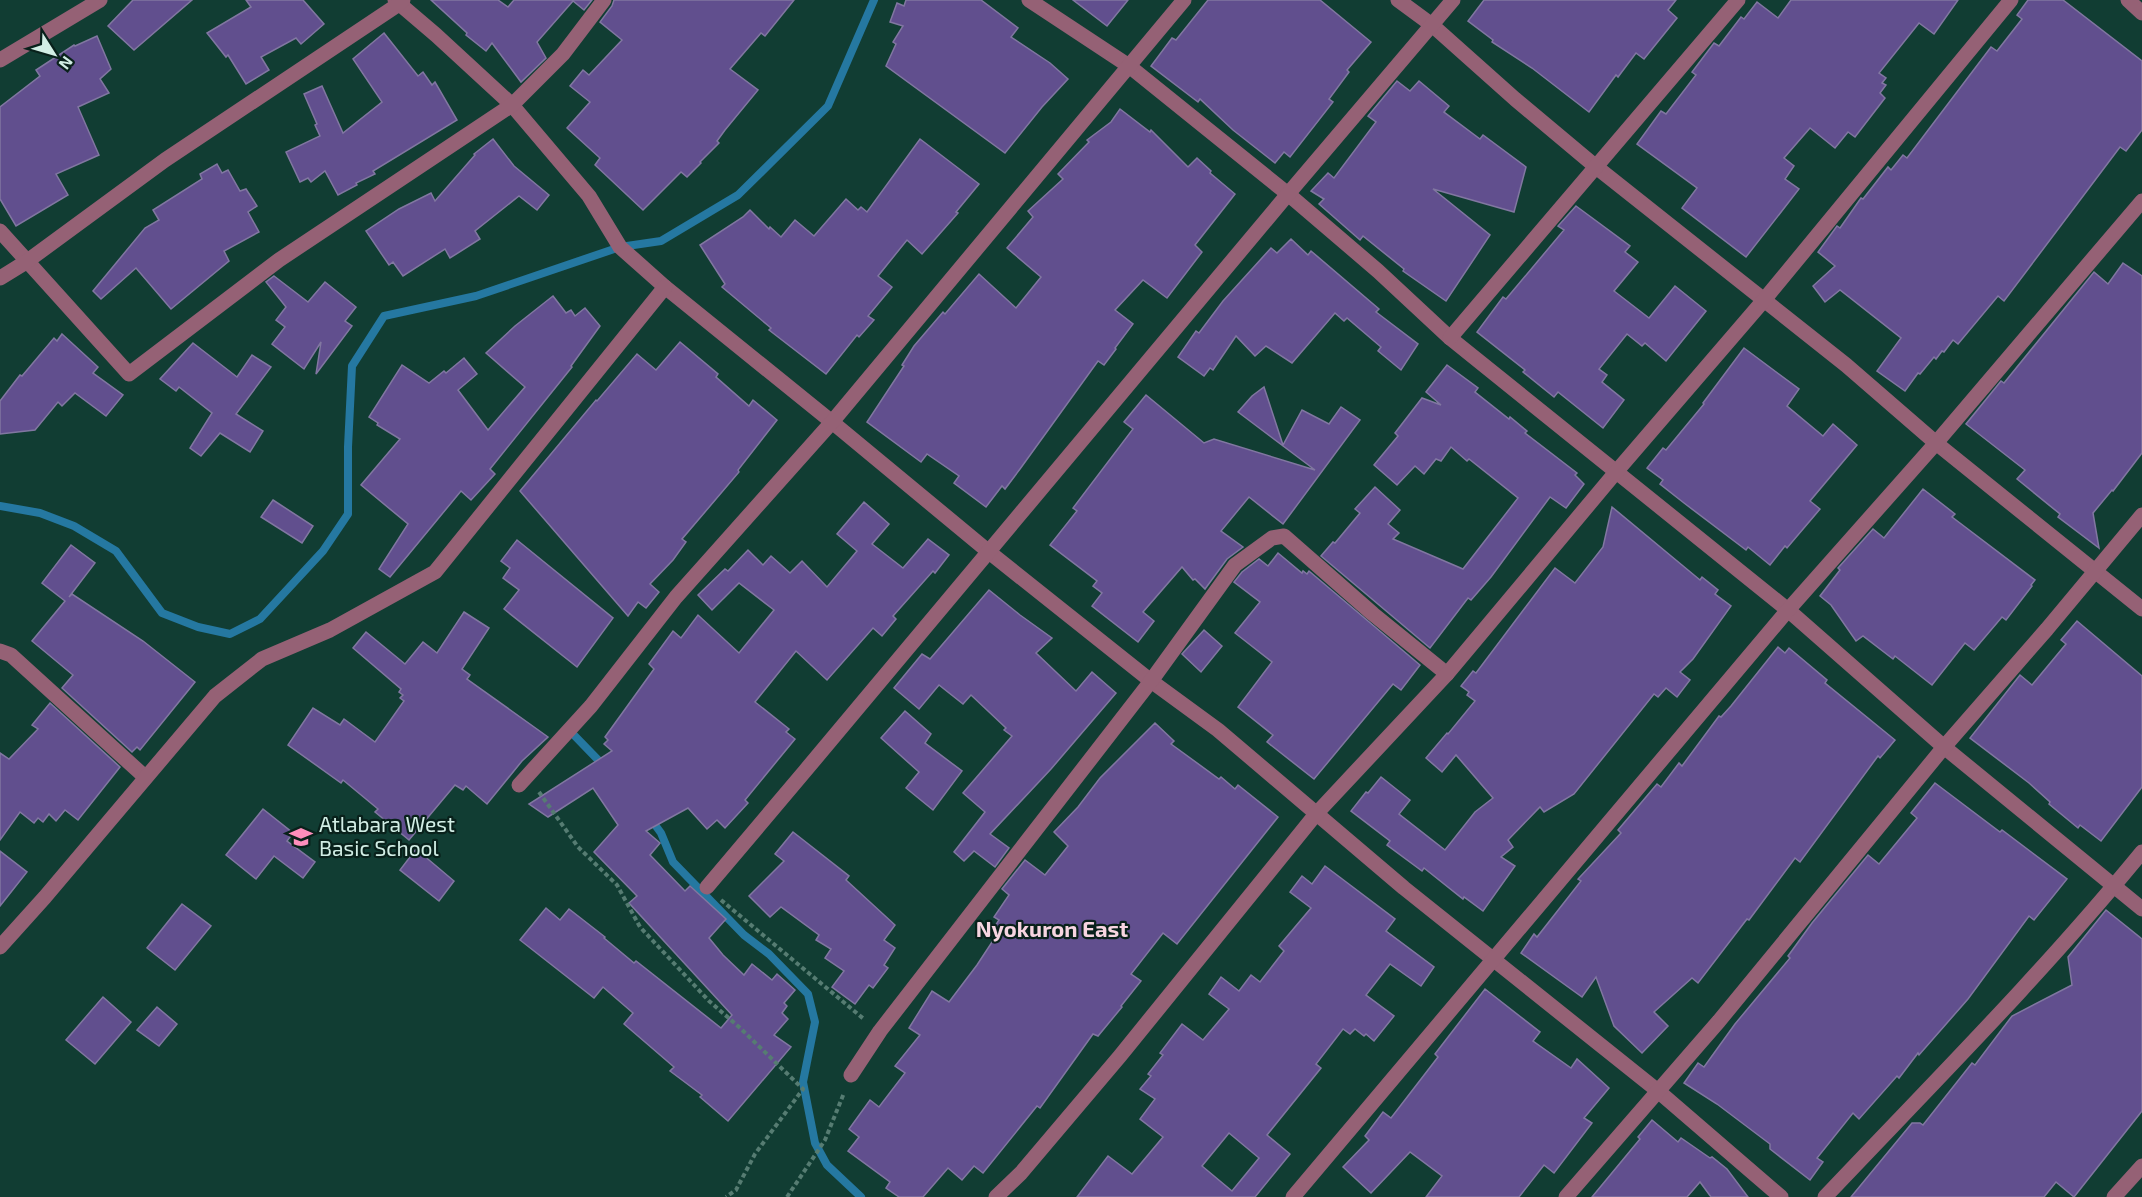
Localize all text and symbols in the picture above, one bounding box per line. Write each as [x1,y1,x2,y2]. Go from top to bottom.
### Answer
north arrow [24,24,84,84]
text: N [55,53,77,74]
place label: Atlabara West Basic School [319,811,455,860]
school or university icon: Atlabara West Basic School [288,824,314,850]
district label: Nyokuron East [976,915,1128,942]

